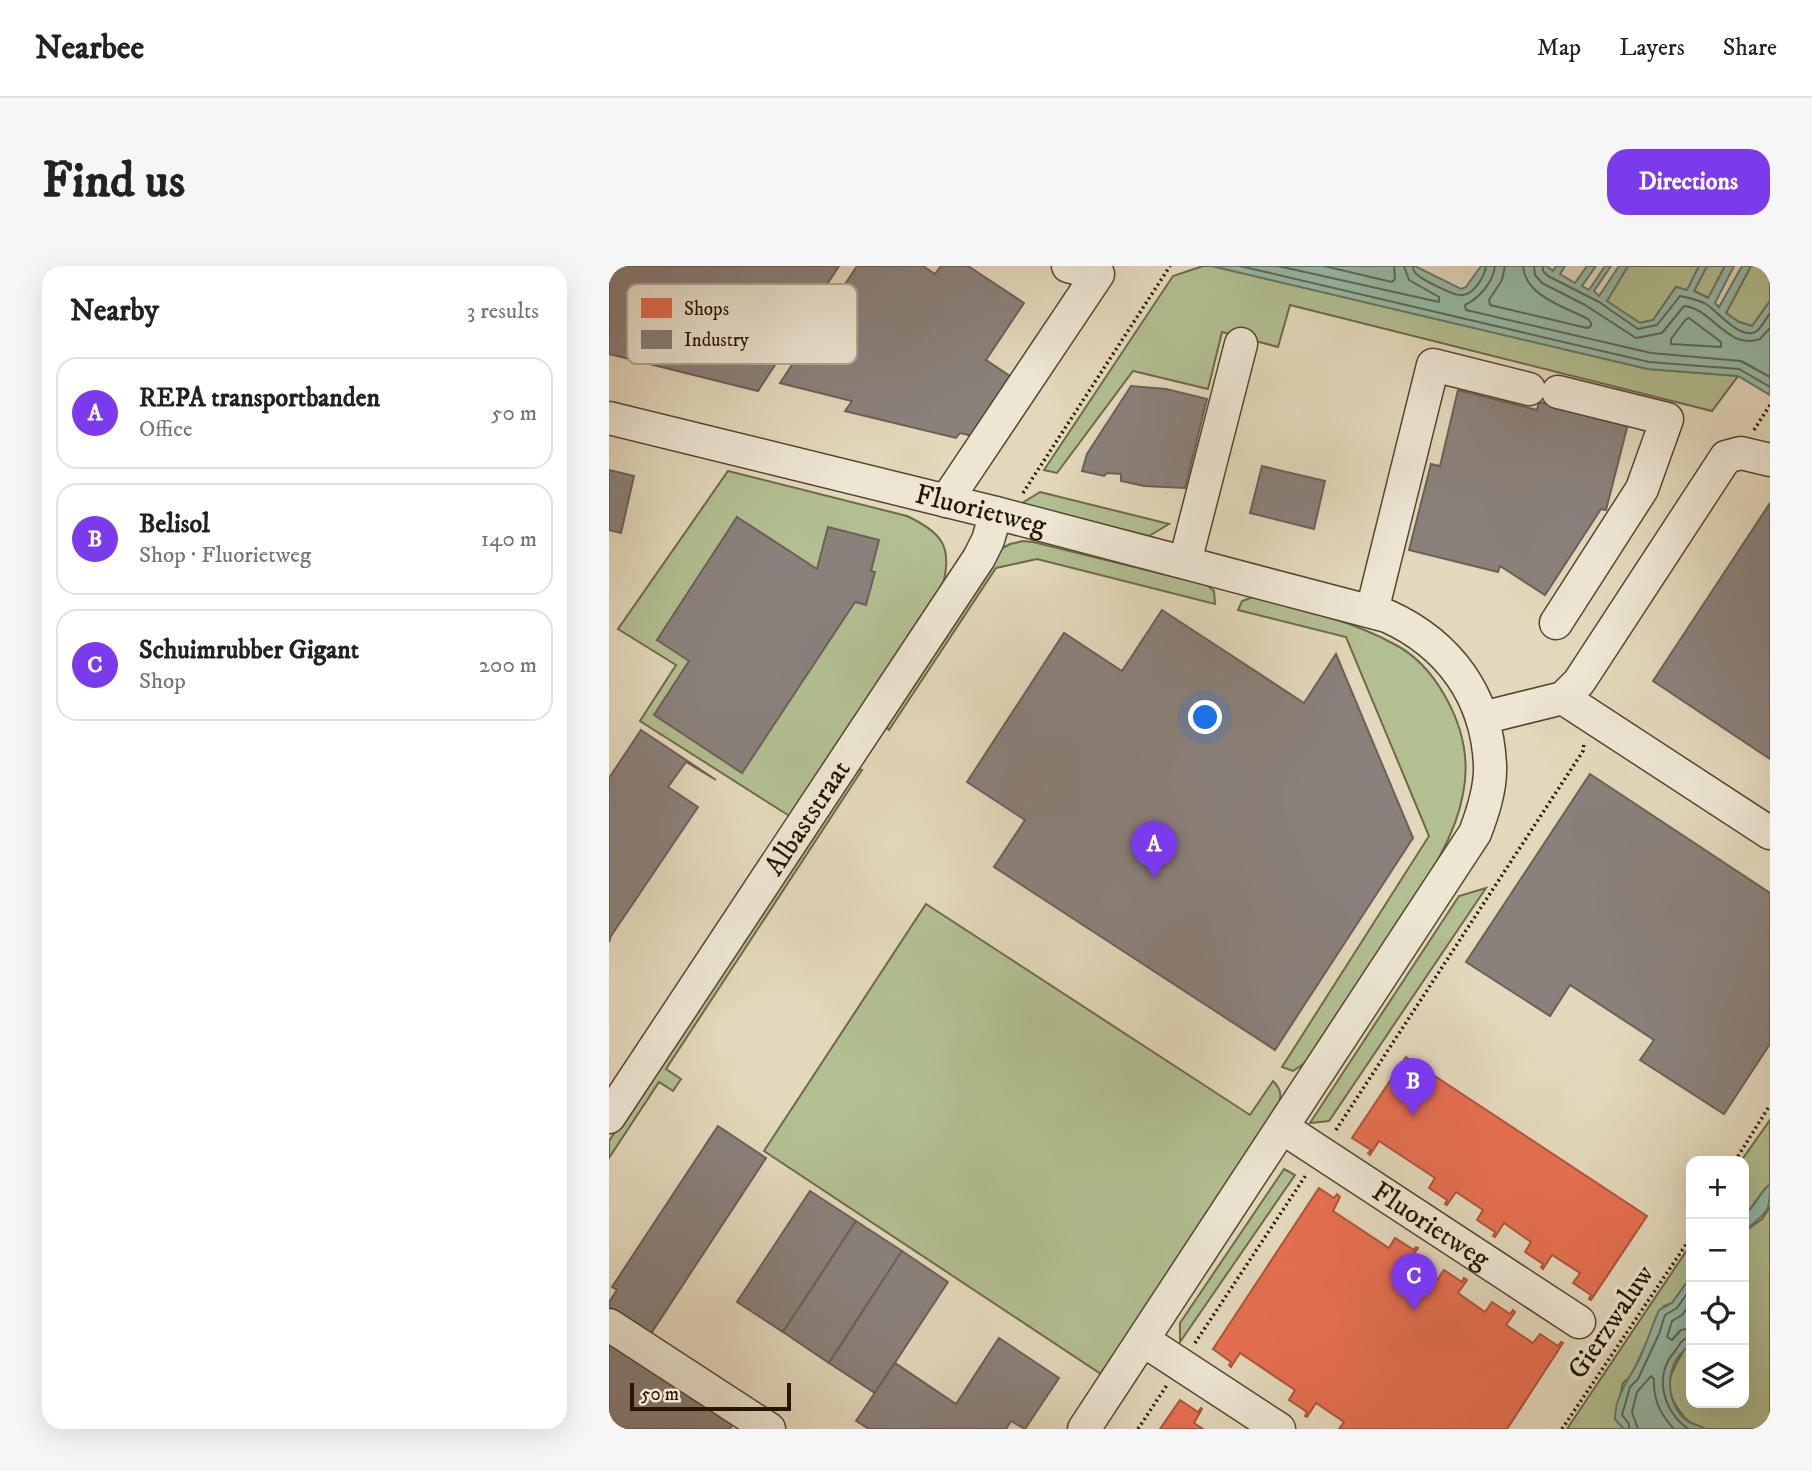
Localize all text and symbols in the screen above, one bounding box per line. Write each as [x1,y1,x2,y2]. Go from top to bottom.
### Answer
text: Nearbee [35,28,144,69]
text: Map [1537,33,1581,63]
text: Layers [1619,33,1685,63]
text: Share [1723,33,1777,63]
button: Directions [1607,149,1770,215]
text: Find us [42,151,185,213]
legend [627,284,857,364]
text: Nearby [70,293,159,330]
text: 3 results [467,297,539,326]
text: Shops [684,298,729,321]
text: Industry [684,329,750,352]
text: REPA transportbanden [139,382,380,415]
text: A [88,399,102,428]
text: 50 m [491,399,537,428]
text: Office [139,415,193,444]
street label: Fluorietweg [912,476,1051,543]
text: Belisol [139,508,210,541]
text: B [88,525,102,554]
text: 140 m [481,525,537,554]
text: Shop · Fluorietweg [139,541,311,570]
text: Schuimrubber Gigant [139,634,359,667]
text: C [87,651,103,680]
text: 200 m [479,651,537,680]
text: Shop [139,667,186,696]
your location [1188,700,1222,734]
street label: Albaststraat [756,753,858,882]
pin: A [1131,821,1177,879]
pin: B [1390,1058,1436,1116]
map controls [1686,1156,1749,1408]
button: + [1686,1156,1749,1219]
street label: Fluorietweg [1365,1174,1497,1277]
button: − [1686,1219,1749,1282]
pin: C [1391,1253,1437,1311]
street label: Gierzwaluw [1560,1258,1662,1386]
button: locate [1686,1282,1749,1345]
button: layers [1686,1345,1749,1408]
scale bar [630,1380,791,1412]
text: 50 m [641,1383,679,1406]

